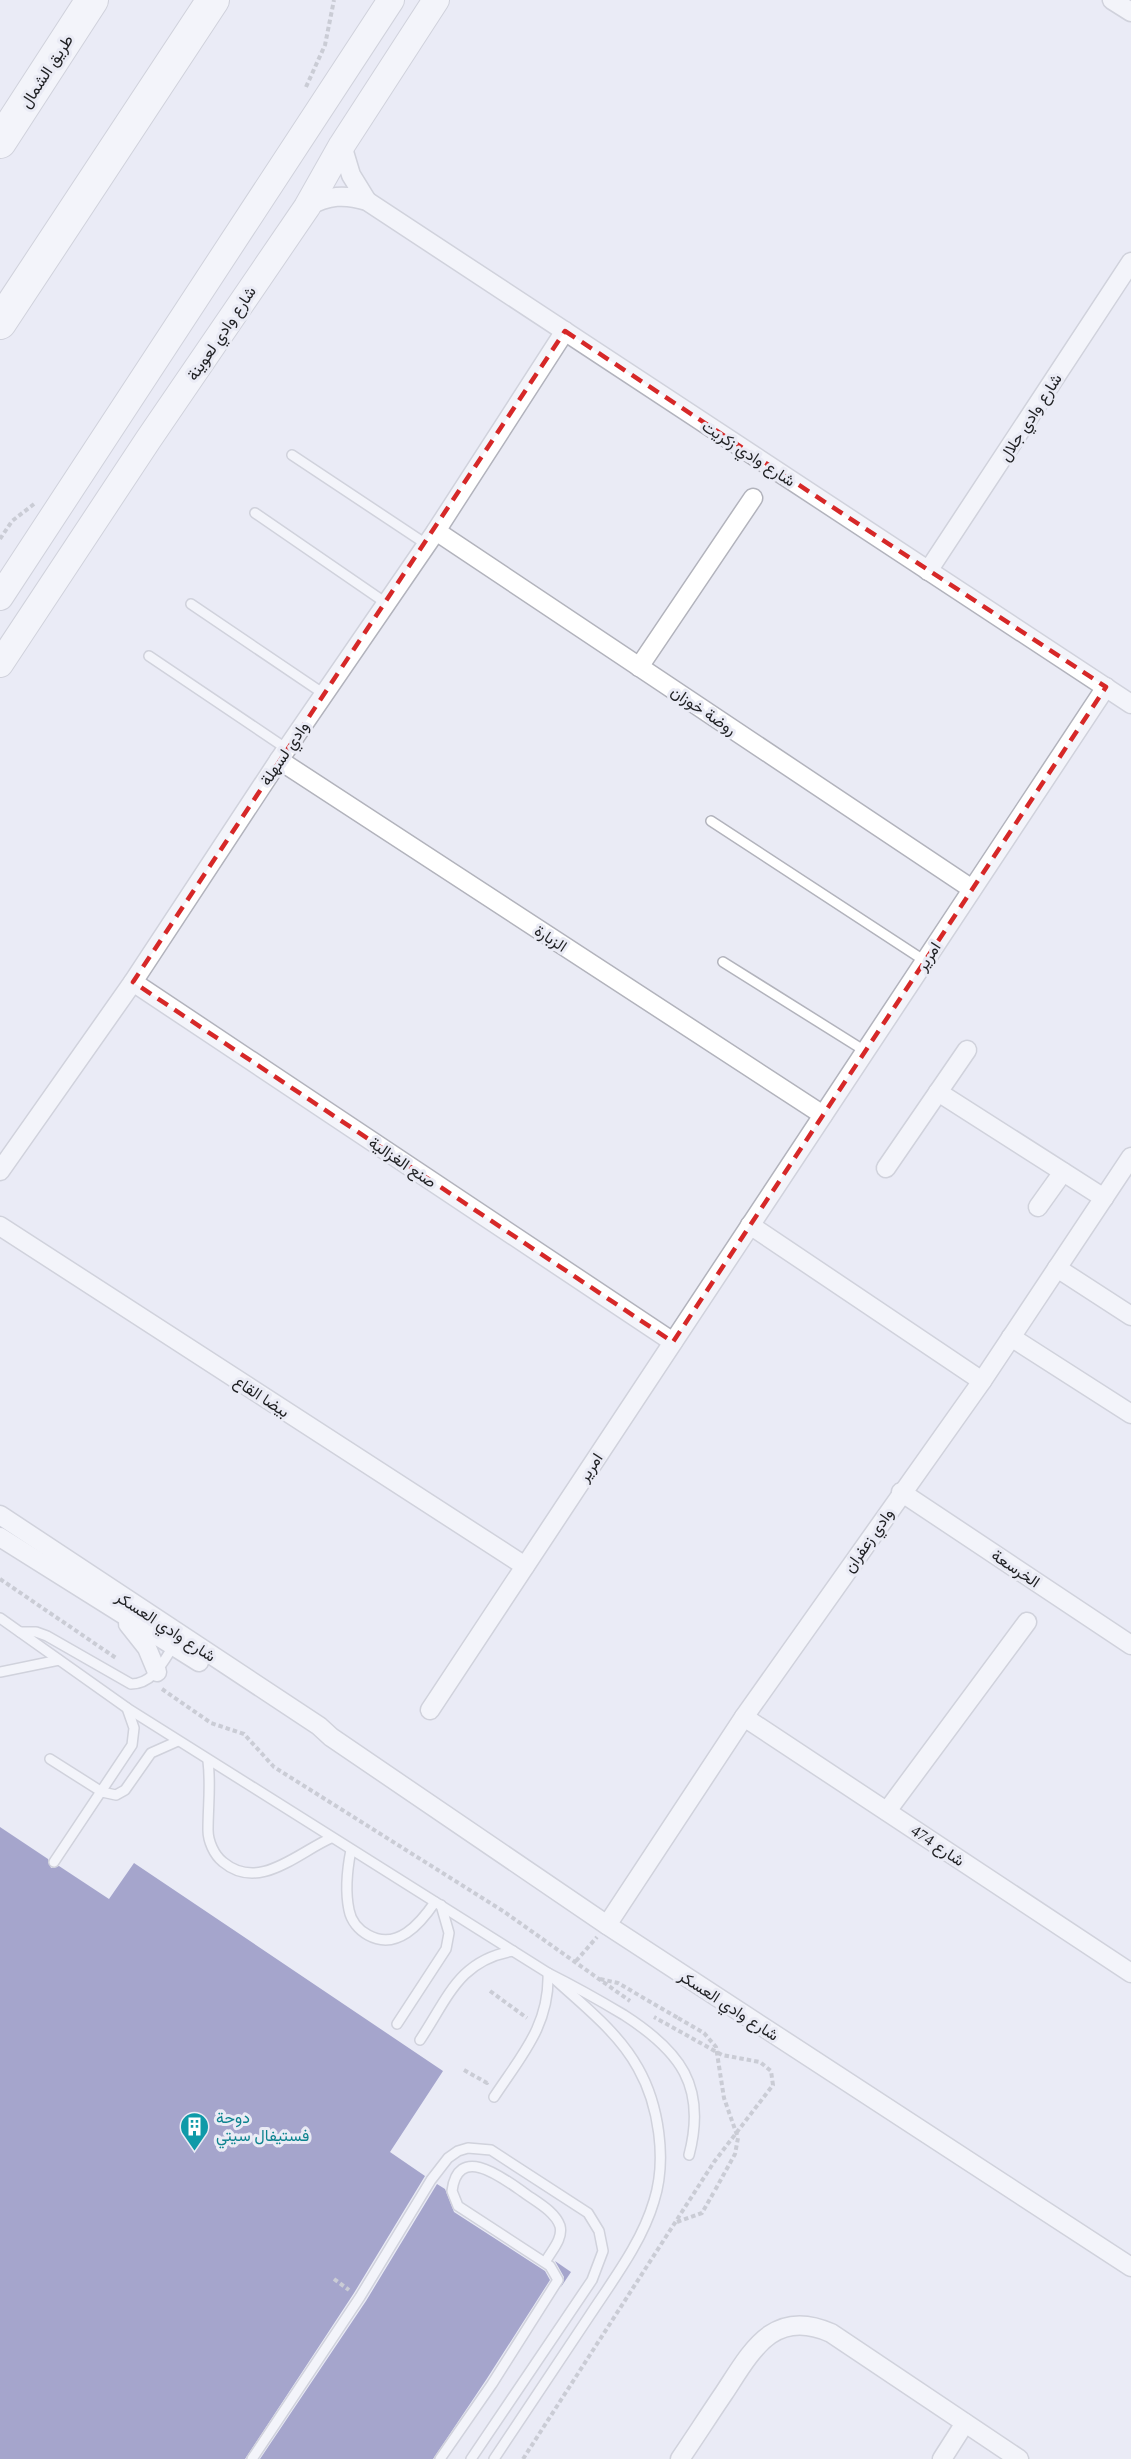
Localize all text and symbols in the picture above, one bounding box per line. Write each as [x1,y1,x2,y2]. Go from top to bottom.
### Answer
street label: طريق الشمال [17,32,78,112]
street label: شارع وادي لعوينة [184,283,263,386]
street label: شارع وادي جلال [996,370,1069,467]
street label: شارع وادي زكريت [696,417,798,494]
street label: روضة خوزان [667,682,739,740]
street label: وادي لسهلة [257,718,316,791]
street label: الزبارة [530,922,570,957]
street label: امرير [913,939,945,975]
street label: صنع الغزالية [364,1134,440,1194]
street label: بيضا القاع [229,1372,292,1423]
street label: امرير [575,1450,607,1486]
street label: وادي زعفران [840,1505,901,1578]
street label: الخرسعة [987,1546,1043,1592]
street label: شارع وادي العسكر [109,1587,219,1669]
street label: شارع 474 [906,1822,967,1872]
street label: شارع وادي العسكر [672,1966,782,2048]
place label: دوحة فستيفال سيتي [216,2109,309,2149]
building icon: دوحة فستيفال سيتي [179,2110,211,2152]

